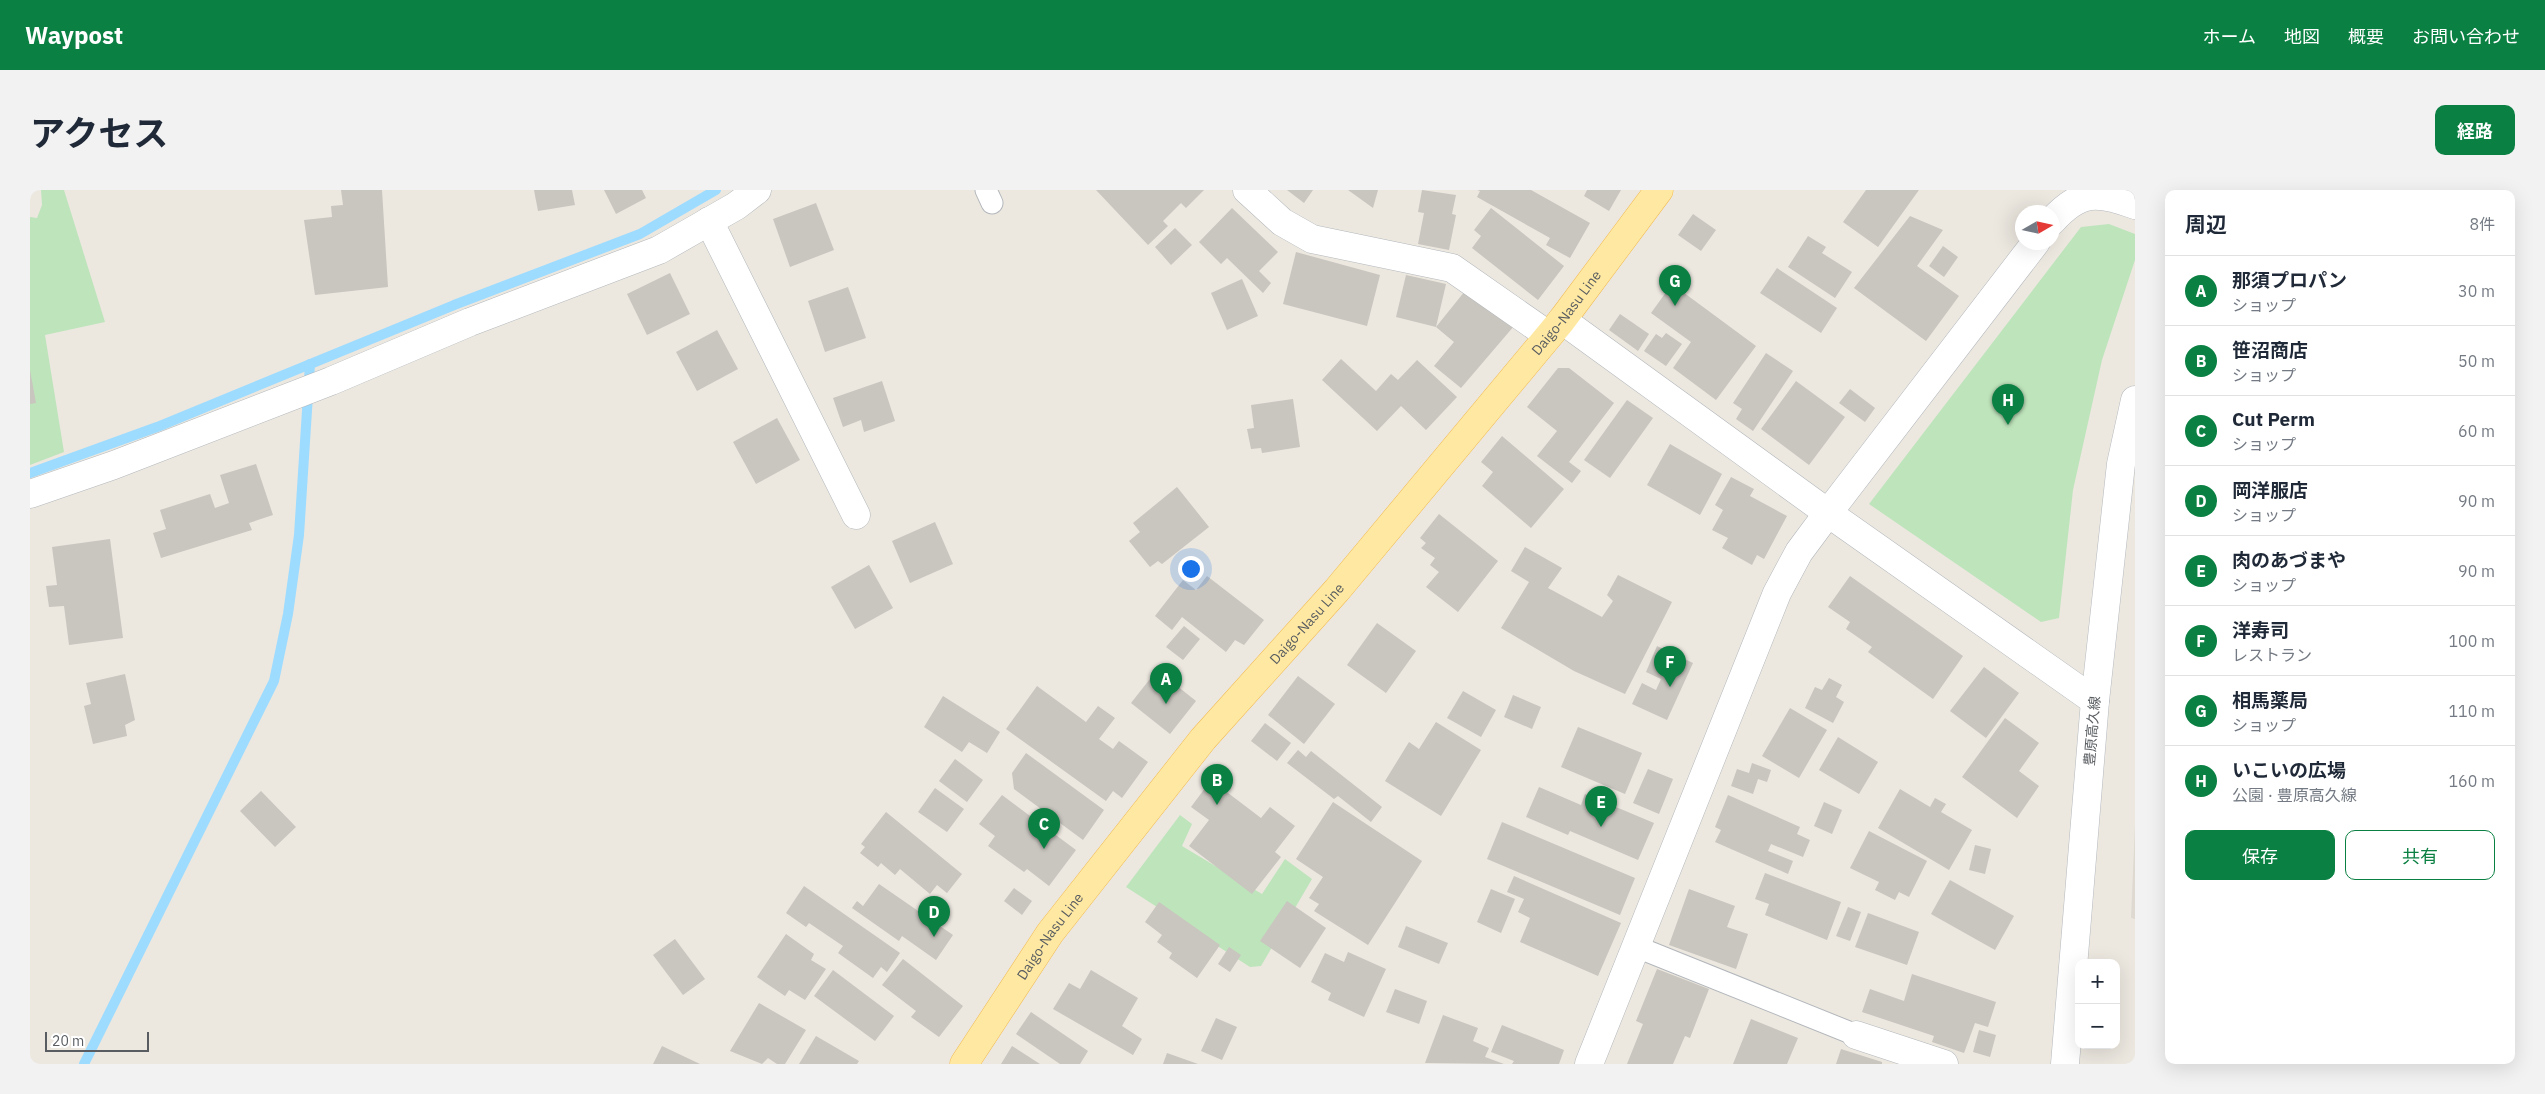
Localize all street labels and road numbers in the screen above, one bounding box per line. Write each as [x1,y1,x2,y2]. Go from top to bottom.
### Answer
street label: Daigo-Nasu Line [1527,266,1605,359]
street label: Daigo-Nasu Line [1266,579,1348,668]
street label: 豊原高久線 [2080,695,2104,767]
street label: Daigo-Nasu Line [1013,889,1087,983]

